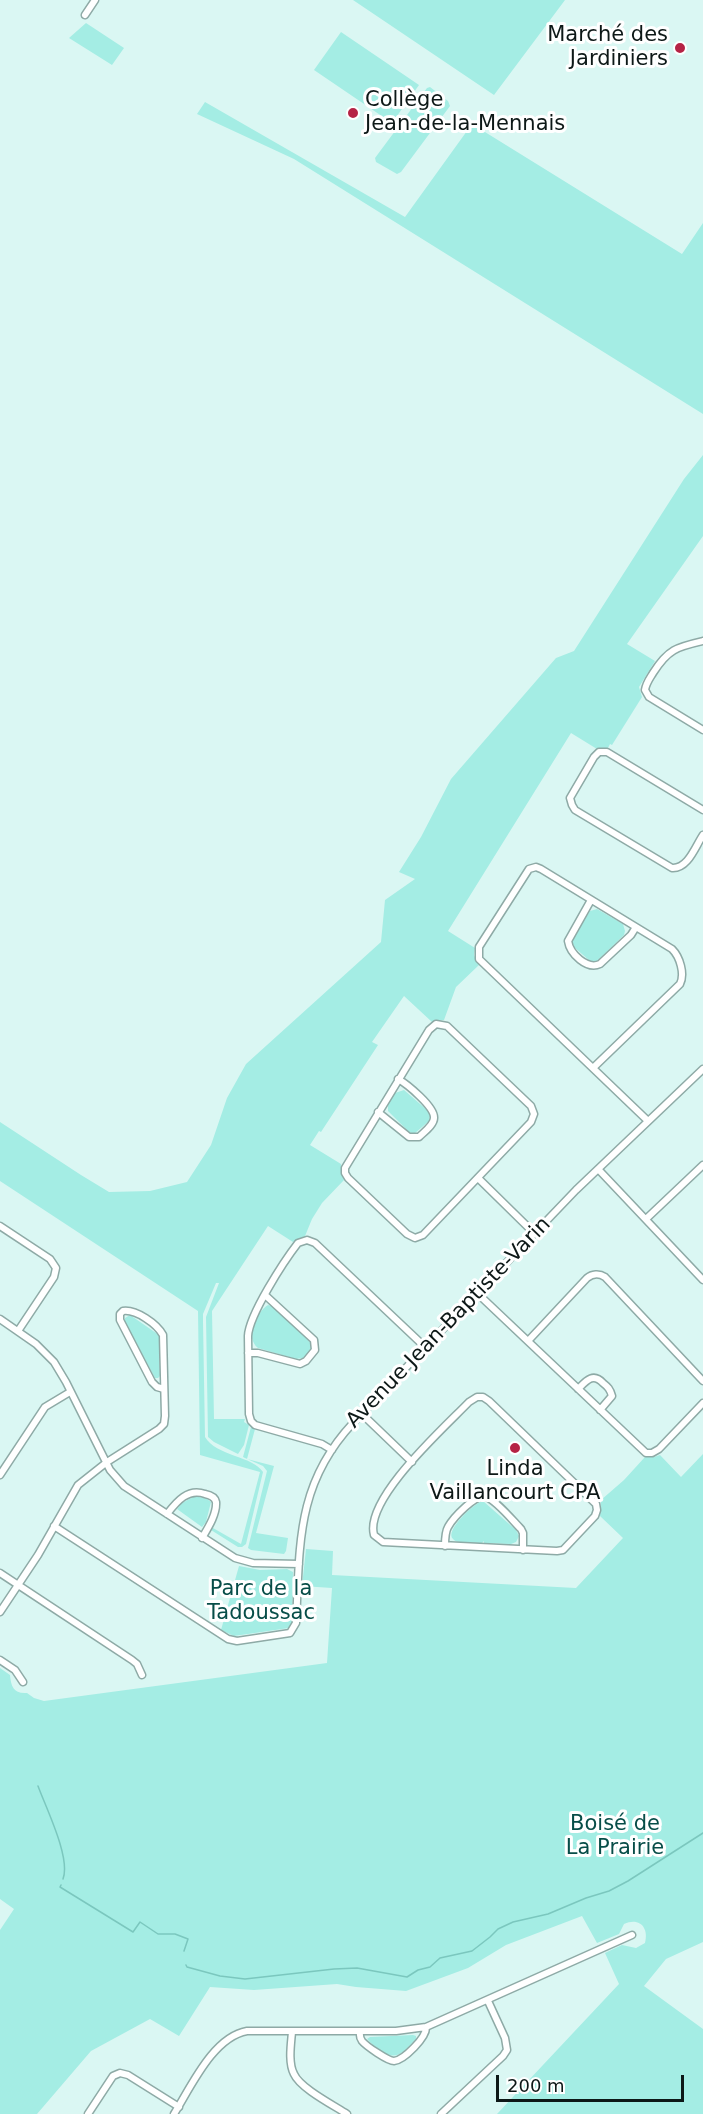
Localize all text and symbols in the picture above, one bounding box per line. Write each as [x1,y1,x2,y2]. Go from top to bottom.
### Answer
place label: Marché des Jardiniers [547,23,668,73]
marker: Marché des Jardiniers [673,41,687,55]
place label: Collège Jean-de-la-Mennais [365,88,565,138]
marker: Collège Jean-de-la-Mennais [346,106,360,120]
street label: Avenue Jean-Baptiste-Varin [342,1212,556,1434]
marker: Linda Vaillancourt CPA [508,1441,522,1455]
place label: Linda Vaillancourt CPA [430,1457,600,1507]
park label: Parc de la Tadoussac [207,1577,315,1627]
park label: Boisé de La Prairie [566,1812,664,1862]
scale bar [499,2063,686,2101]
text: 200 m [507,2075,565,2096]

